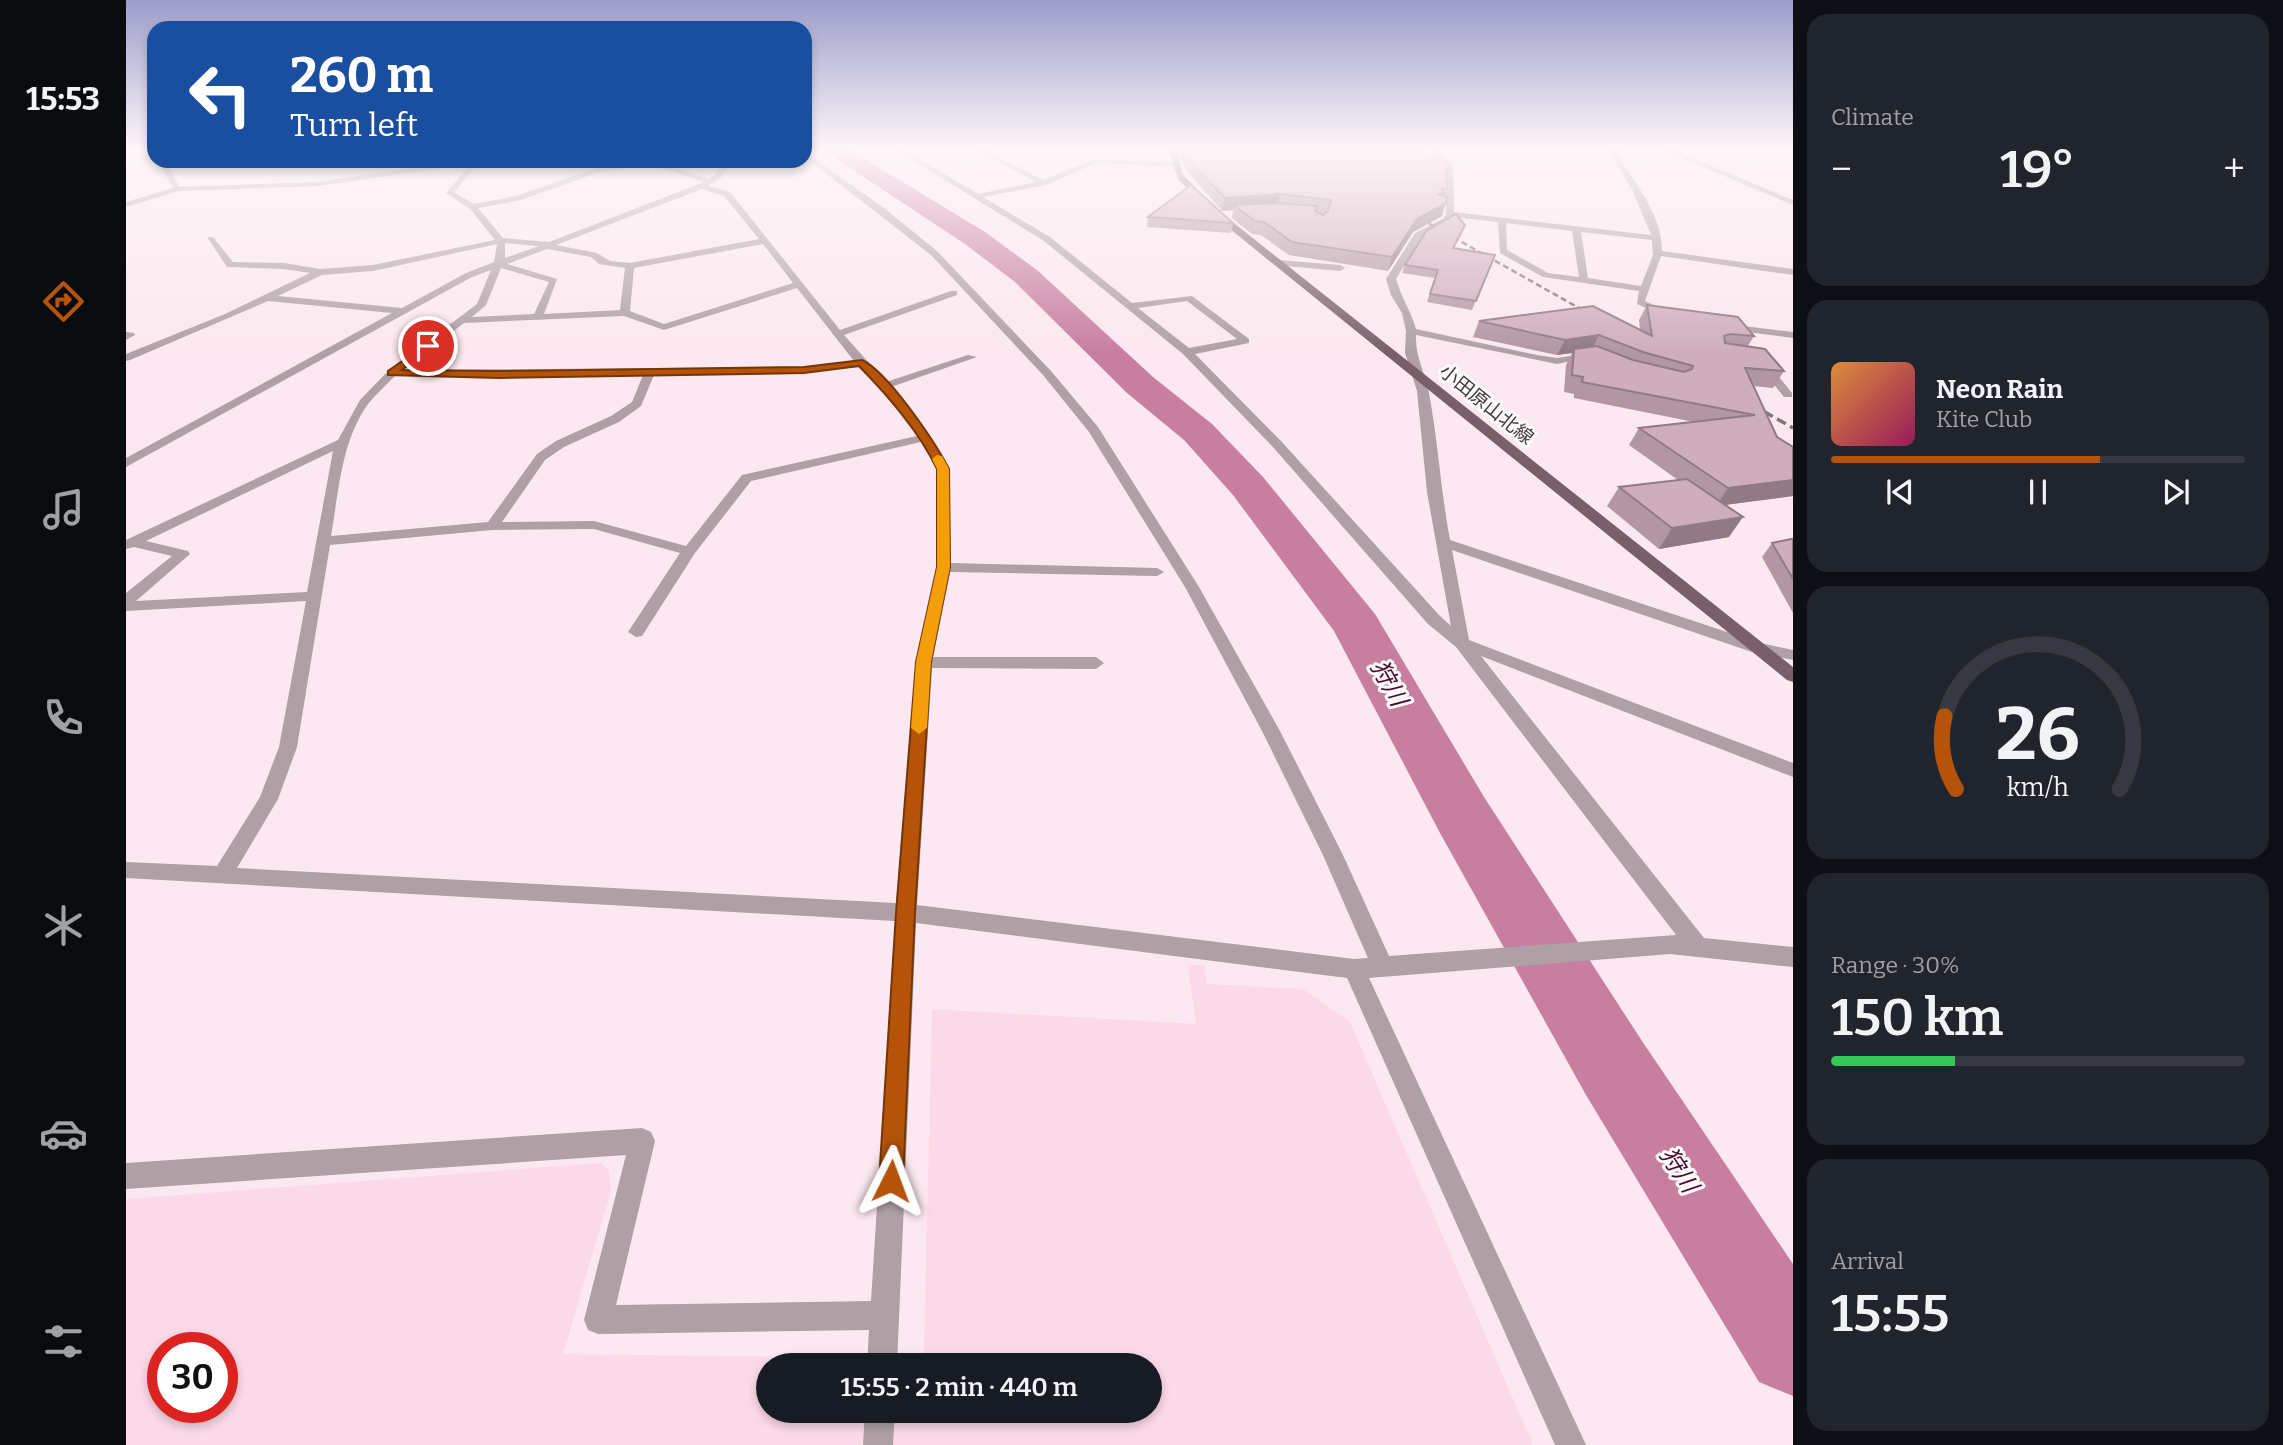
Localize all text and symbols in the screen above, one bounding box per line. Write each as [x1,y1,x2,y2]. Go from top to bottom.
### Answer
text: 260 m [290,46,433,105]
icon: left [175,49,266,140]
text: 15:53 [26,80,100,118]
text: Climate [1831,103,1914,131]
text: Turn left [290,106,418,144]
text: 19° [2000,138,2075,201]
text: − [1831,146,1852,192]
text: + [2223,146,2245,192]
icon: directions [39,277,88,326]
pin [398,316,458,376]
icon: arrive [409,327,447,365]
street label: 小田原山北線 [1435,360,1538,449]
text: Neon Rain [1936,374,2063,405]
text: Kite Club [1936,405,2032,433]
icon: previous [1881,473,1919,511]
icon: pause [2019,473,2057,511]
icon: next [2157,473,2195,511]
icon: music [39,485,88,534]
water label: 狩川 [1365,655,1414,713]
text: 26 [1996,691,2080,778]
icon: phone [39,693,88,742]
text: km/h [2007,772,2069,802]
icon: climate [39,901,88,950]
text: Range · 30% [1831,951,1959,979]
text: 150 km [1831,986,2003,1049]
icon: car [39,1109,88,1158]
water label: 狩川 [1654,1142,1705,1200]
position arrow [854,1144,928,1218]
text: Arrival [1831,1247,1904,1275]
text: 15:55 [1831,1282,1949,1345]
icon: filters [39,1317,88,1366]
speed limit sign: 30 [147,1332,238,1423]
text: 15:55 · 2 min · 440 m [841,1372,1078,1403]

